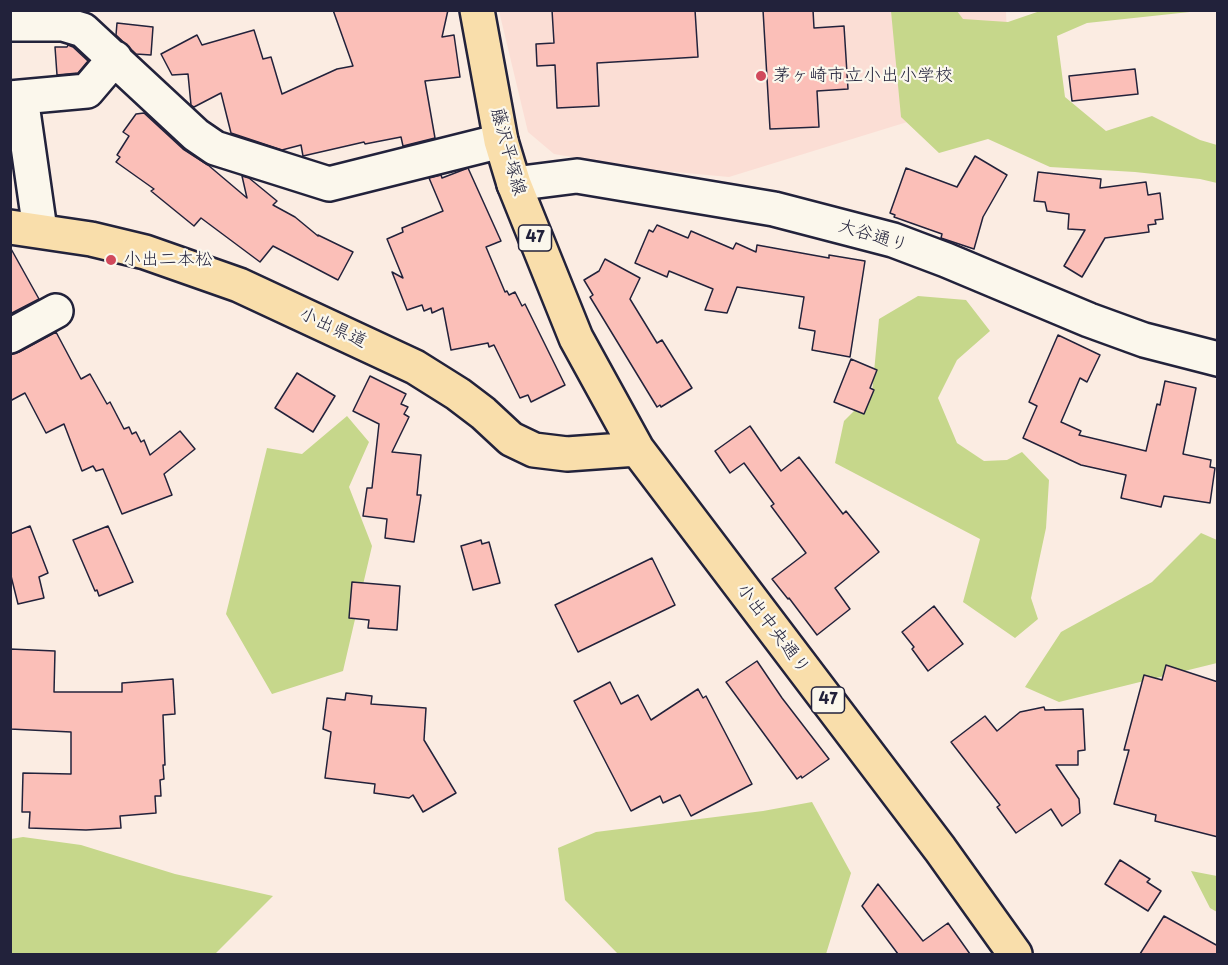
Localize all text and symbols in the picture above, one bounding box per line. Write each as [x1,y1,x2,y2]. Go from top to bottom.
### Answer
place label: 茅ヶ崎市立小出小学校 [773,65,953,87]
marker: 茅ヶ崎市立小出小学校 [754,69,768,83]
street label: 藤沢平塚線 [486,106,530,198]
street label: 大谷通り [835,215,911,257]
road number: 47 [518,225,552,251]
place label: 小出二本松 [123,249,213,271]
marker: 小出二本松 [104,253,118,267]
street label: 小出県道 [296,303,370,353]
street label: 小出中央通り [732,579,814,679]
road number: 47 [812,687,844,713]

